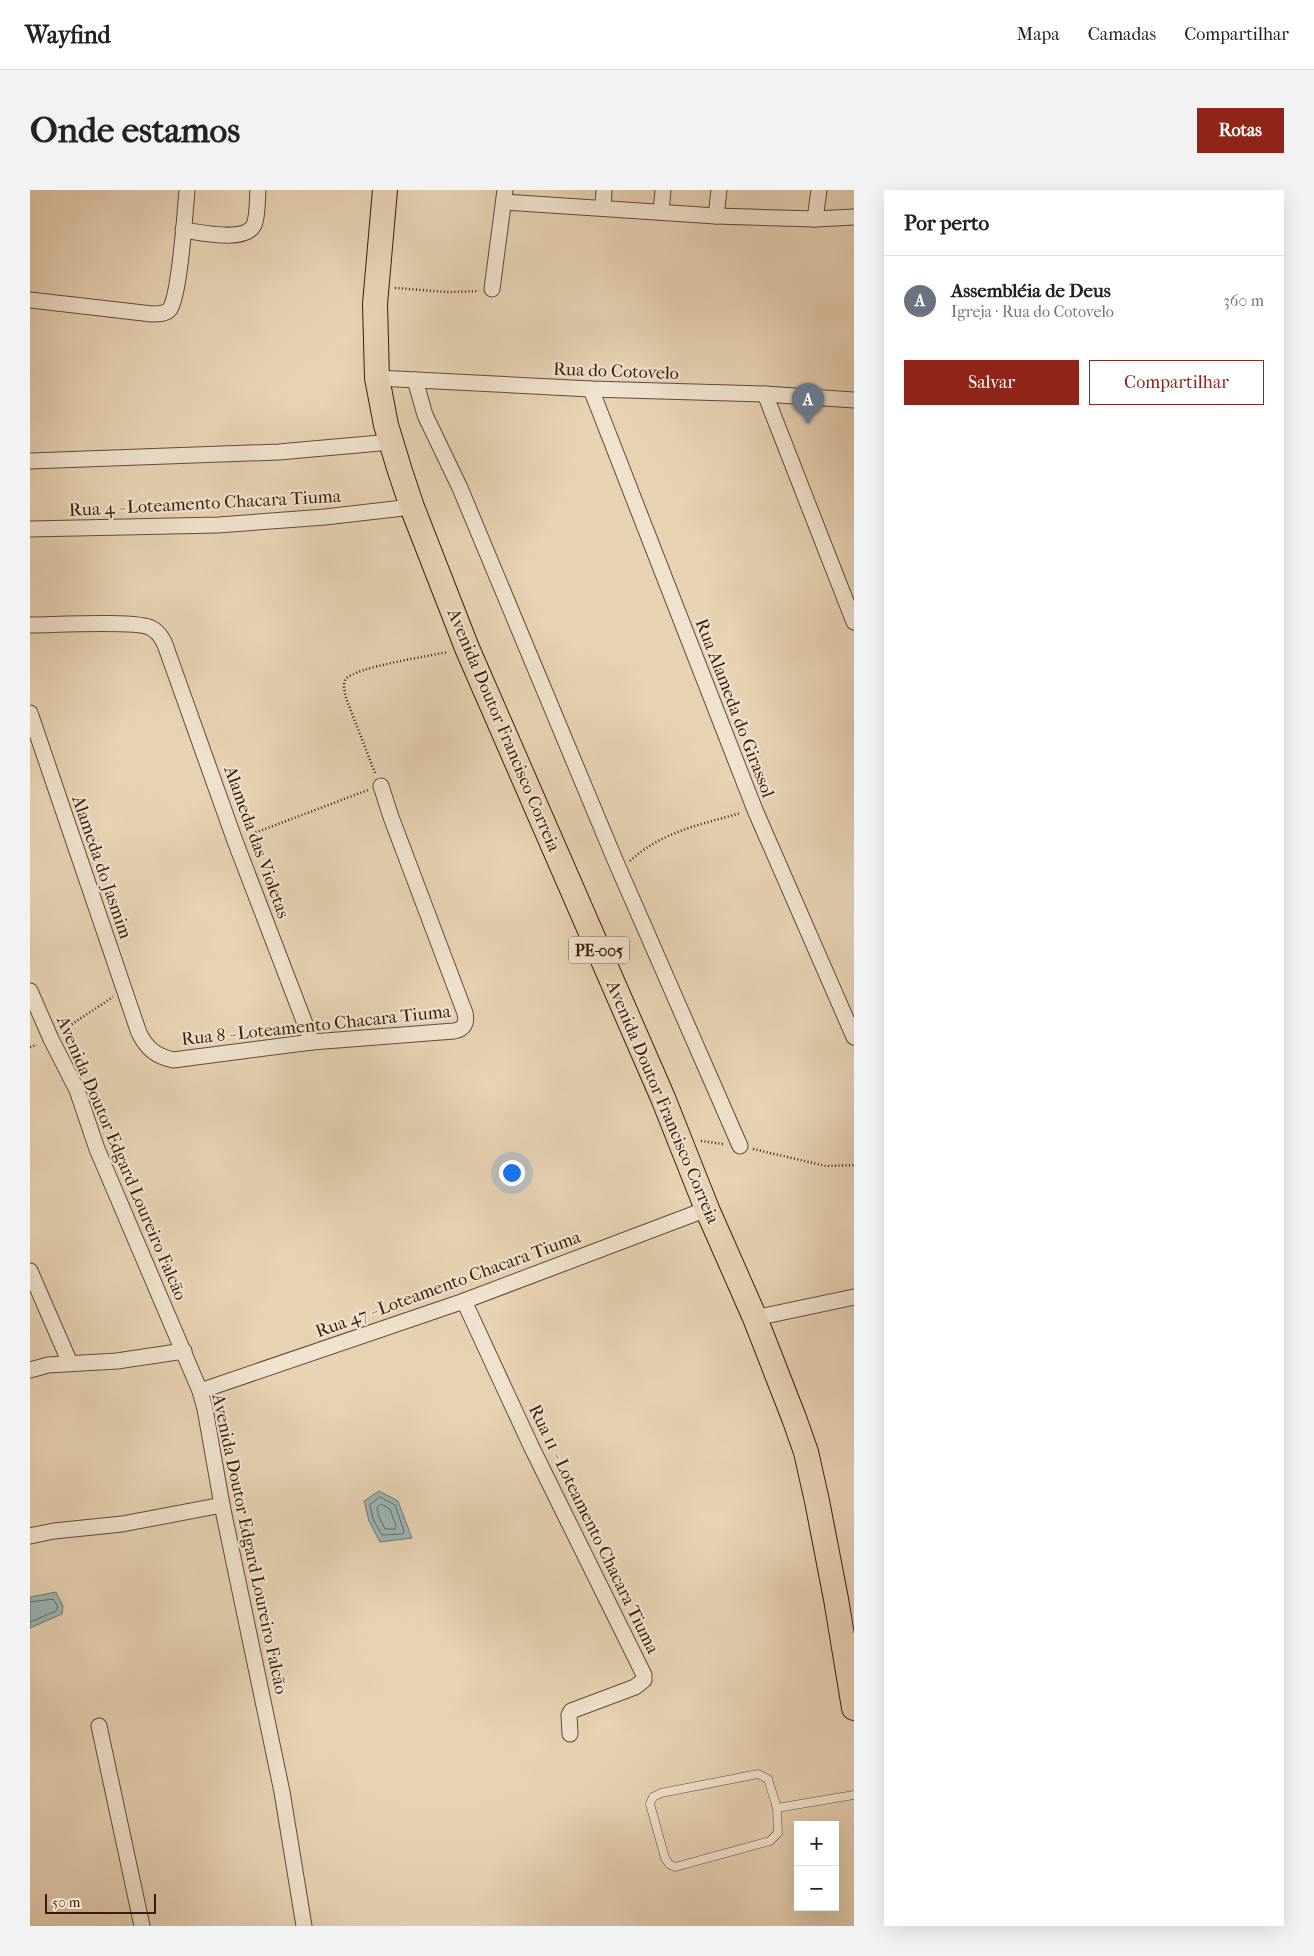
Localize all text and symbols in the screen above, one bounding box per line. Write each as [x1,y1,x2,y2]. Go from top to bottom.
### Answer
text: Wayfind [25,21,111,49]
text: Mapa [1017,24,1060,45]
text: Camadas [1088,24,1156,45]
text: Compartilhar [1184,24,1289,45]
button: Rotas [1197,108,1284,153]
text: Onde estamos [30,110,240,151]
text: Por perto [904,211,989,235]
text: Assembléia de Deus [951,280,1111,302]
text: A [915,291,925,310]
text: 360 m [1223,291,1264,310]
text: Igreja · Rua do Cotovelo [951,302,1114,321]
street label: Rua do Cotovelo [553,359,679,384]
button: Salvar [904,360,1079,405]
button: Compartilhar [1089,360,1264,405]
pin: A [792,383,824,424]
street label: Rua 4 - Loteamento Chacara Tiuma [68,486,342,521]
street label: Avenida Doutor Francisco Correia [442,605,565,855]
street label: Rua Alameda do Girassol [691,616,778,801]
street label: Alameda das Violetas [219,762,294,921]
street label: Alameda do Jasmim [67,792,136,942]
road number: PE-005 [569,936,629,964]
street label: Avenida Doutor Francisco Correia [601,977,724,1227]
street label: Rua 8 - Loteamento Chacara Tiuma [180,1001,452,1050]
street label: Avenida Doutor Edgard Loureiro Falcão [52,1012,191,1303]
your location [499,1160,525,1186]
street label: Rua 47 - Loteamento Chacara Tiuma [313,1226,584,1342]
street label: Avenida Doutor Edgard Loureiro Falcão [207,1391,292,1696]
street label: Rua 11 - Loteamento Chacara Tiuma [524,1401,663,1658]
map controls [794,1821,839,1911]
button: + [794,1821,839,1866]
button: − [794,1866,839,1911]
scale bar [45,1891,156,1914]
text: 50 m [52,1894,80,1911]

